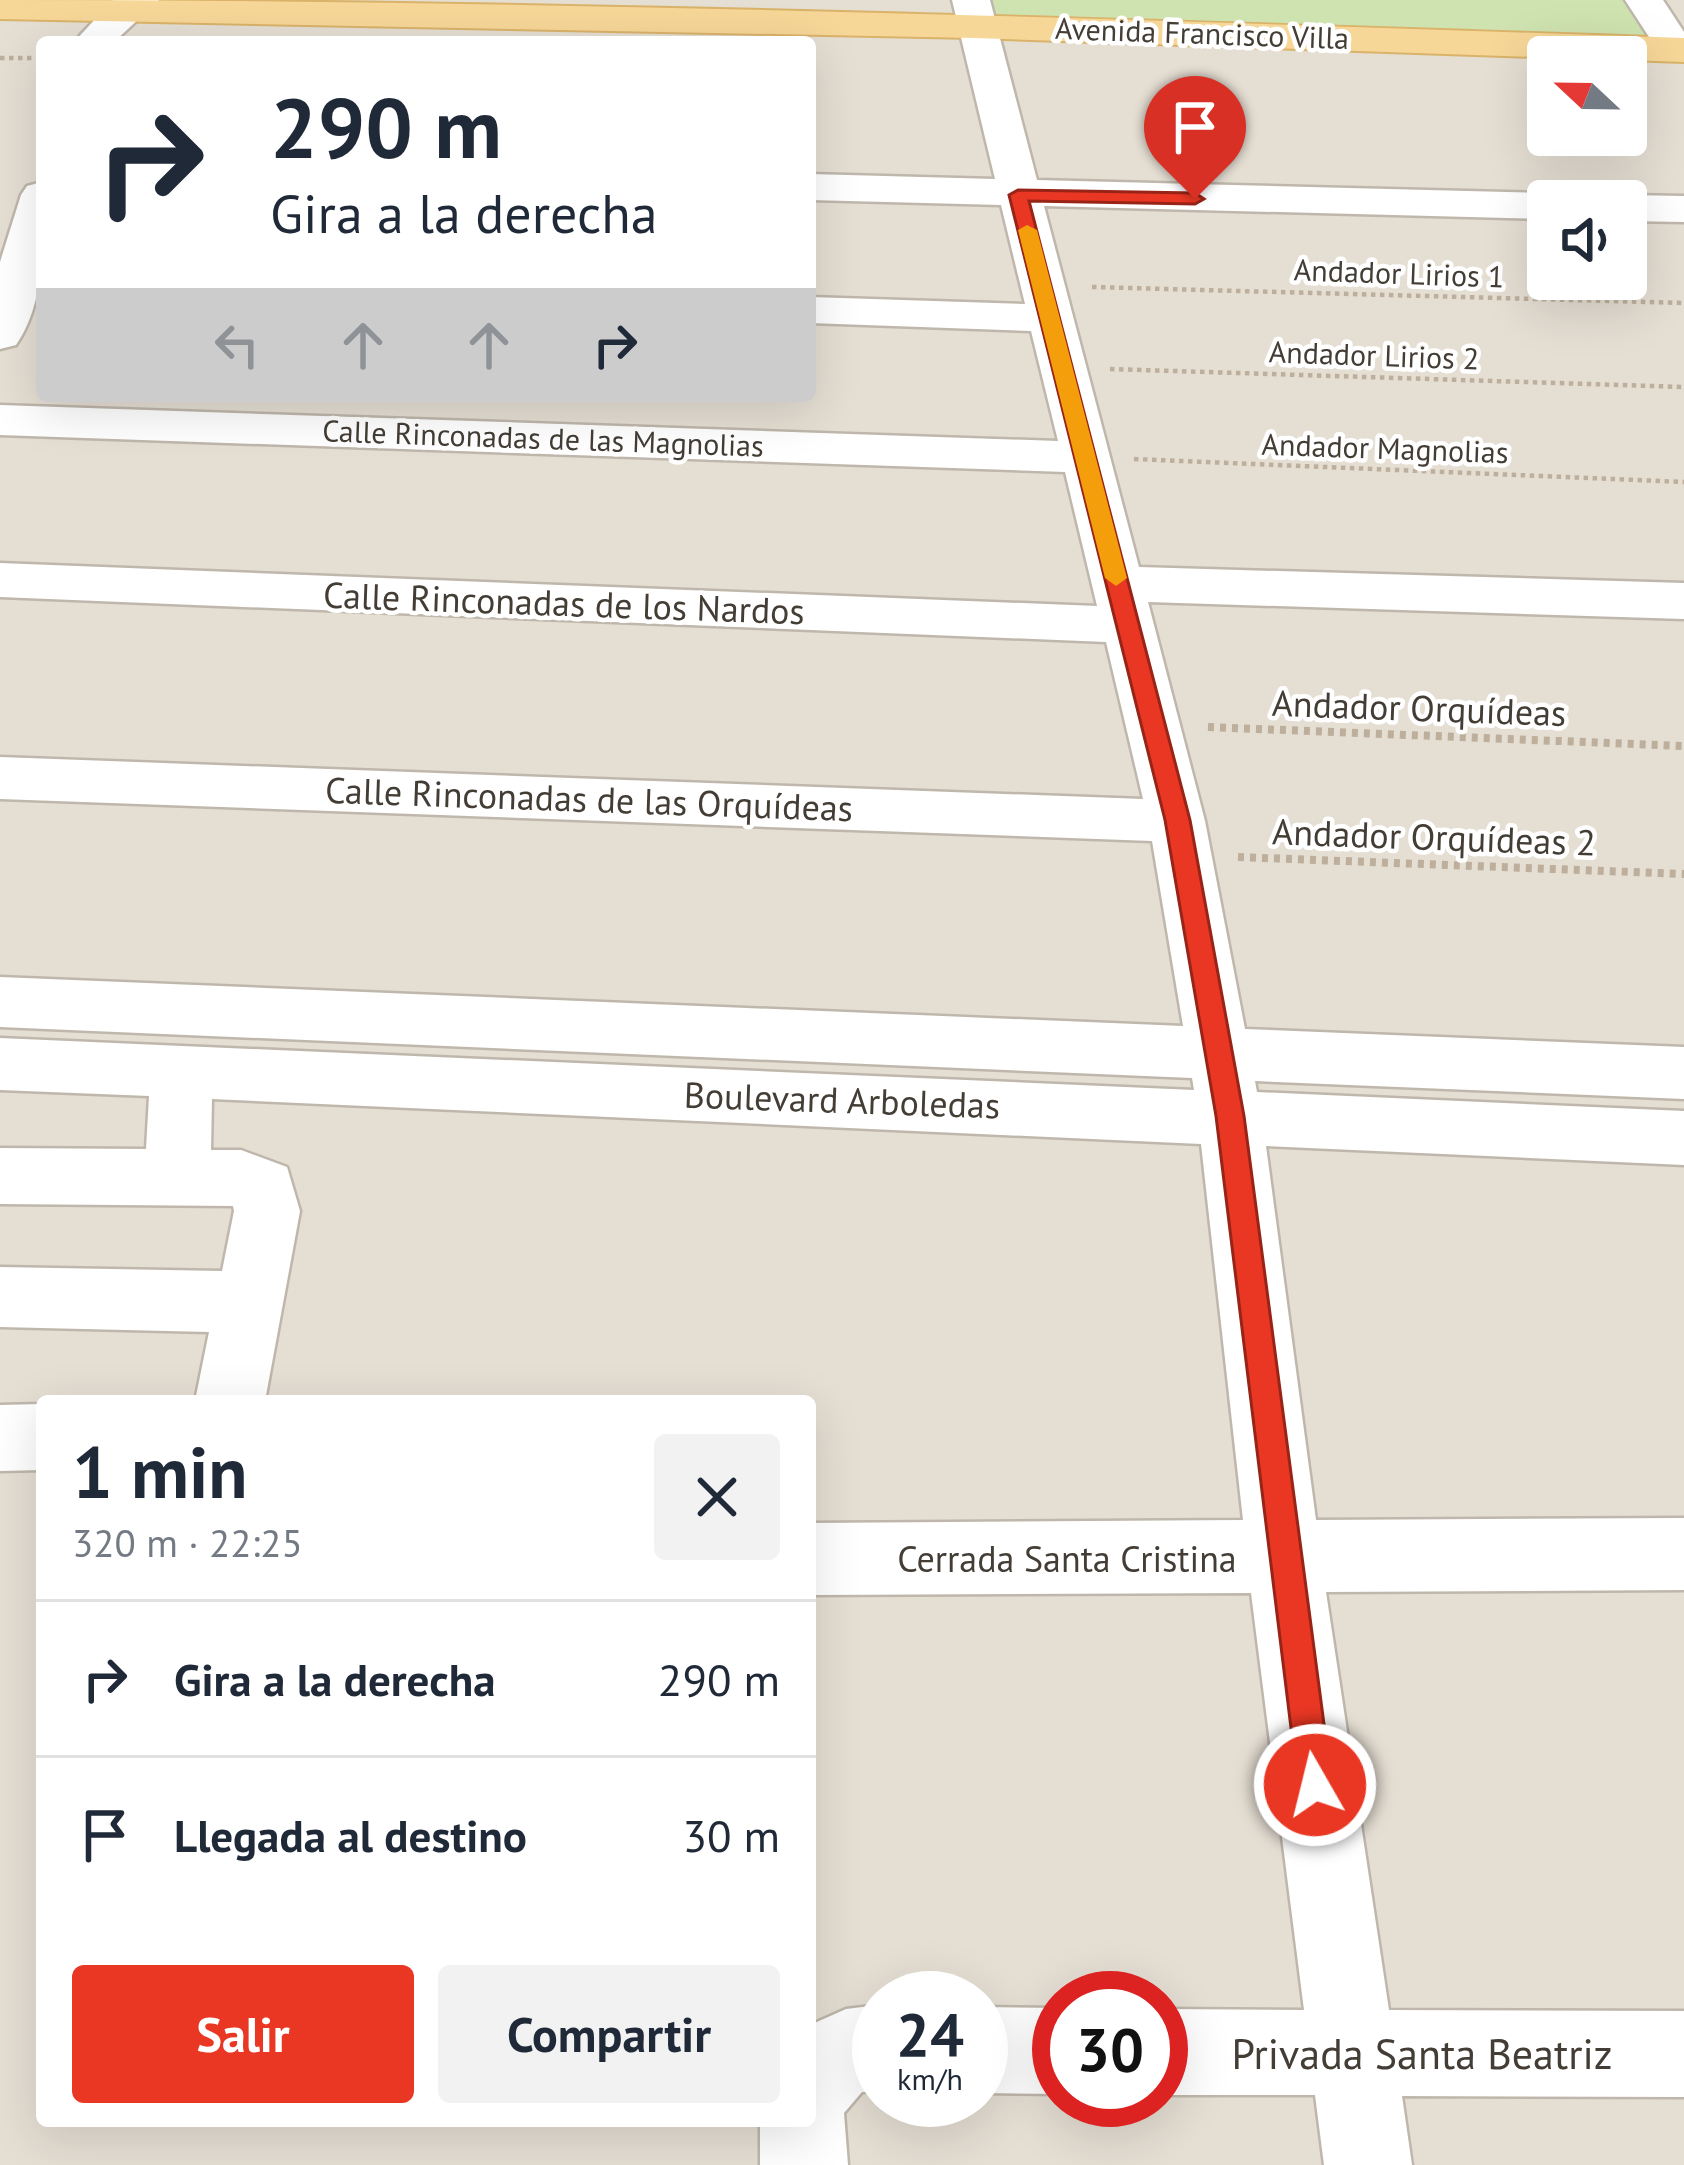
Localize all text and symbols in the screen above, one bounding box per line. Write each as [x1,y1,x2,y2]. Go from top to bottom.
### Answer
street label: Avenida Francisco Villa [1054,8,1350,57]
north arrow [1527,36,1647,156]
map controls [1527,36,1647,300]
text: 290 m [270,72,502,181]
pin [1144,76,1246,199]
icon: right [72,84,228,240]
icon: arrive [1162,94,1228,160]
text: Gira a la derecha [270,178,658,248]
button: sound [1527,180,1647,300]
street label: Andador Lirios 1 [1293,249,1505,296]
icon: left [204,312,270,378]
icon: ahead [330,312,396,378]
icon: ahead [456,312,522,378]
icon: right [582,312,648,378]
street label: Andador Lirios 2 [1268,331,1480,378]
street label: Calle Rinconadas de las Magnolias [322,410,764,465]
street label: Andador Magnolias [1261,424,1509,471]
street label: Calle Rinconadas de los Nardos [322,571,806,634]
street label: Andador Orquídeas [1271,679,1567,736]
street label: Calle Rinconadas de las Orquídeas [324,766,854,831]
street label: Andador Orquídeas 2 [1271,807,1597,866]
street label: Boulevard Arboledas [683,1070,1001,1129]
text: 1 min [72,1425,248,1518]
button: close [654,1434,780,1560]
text: 320 m · 22:25 [72,1517,303,1568]
street label: Cerrada Santa Cristina [897,1535,1237,1582]
icon: right [72,1646,138,1712]
text: Gira a la derecha [174,1650,496,1708]
text: 290 m [658,1650,780,1708]
position arrow [1252,1722,1378,1848]
icon: arrive [72,1802,138,1868]
text: Llegada al destino [174,1806,527,1864]
text: 30 m [682,1806,780,1864]
button: Salir [72,1965,414,2103]
button: Compartir [438,1965,780,2103]
speed limit sign: 30 [1032,1971,1188,2127]
text: 24 [896,1995,964,2073]
street label: Privada Santa Beatriz [1232,2026,1612,2081]
text: km/h [897,2059,963,2098]

